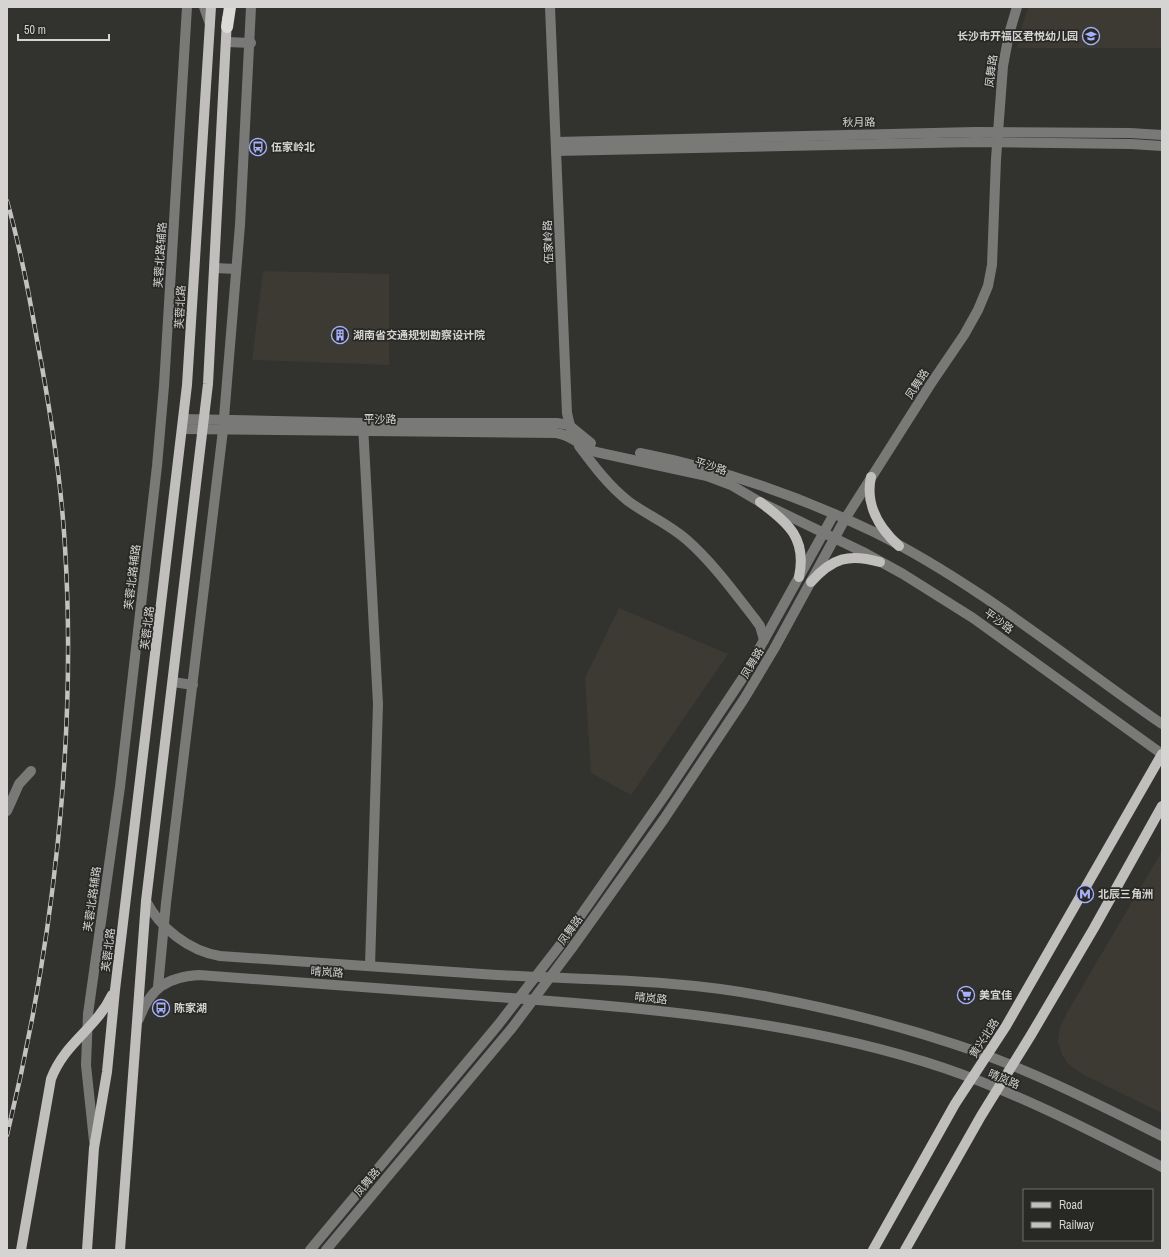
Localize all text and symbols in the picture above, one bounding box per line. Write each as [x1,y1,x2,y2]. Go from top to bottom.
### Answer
scale bar [18,16,109,42]
text: 50 m [24,22,46,38]
school or university icon: 长沙市开福区君悦幼儿园 [1081,26,1101,46]
place label: 长沙市开福区君悦幼儿园 [957,29,1078,43]
street label: 凤舞路 [982,54,1000,88]
street label: 秋月路 [842,115,876,129]
bus stop icon: 伍家岭北 [248,137,268,157]
place label: 伍家岭北 [271,140,315,154]
street label: 伍家岭路 [540,220,556,264]
street label: 芙蓉北路辅路 [151,222,169,288]
street label: 芙蓉北路 [172,285,188,329]
building icon: 湖南省交通规划勘察设计院 [330,325,350,345]
place label: 湖南省交通规划勘察设计院 [353,328,485,342]
street label: 凤舞路 [902,366,932,402]
street label: 平沙路 [364,412,397,426]
street label: 平沙路 [693,454,729,478]
street label: 芙蓉北路辅路 [121,543,143,611]
street label: 芙蓉北路 [137,605,157,651]
street label: 平沙路 [982,606,1016,636]
street label: 凤舞路 [738,645,766,681]
street label: 芙蓉北路辅路 [80,865,104,933]
metro station icon: 北辰三角洲 [1075,884,1095,904]
place label: 北辰三角洲 [1098,887,1153,901]
street label: 凤舞路 [555,913,585,947]
street label: 芙蓉北路 [98,927,118,973]
street label: 晴岚路 [310,964,344,980]
supermarket icon: 美宜佳 [956,985,976,1005]
place label: 美宜佳 [979,988,1012,1002]
street label: 晴岚路 [634,989,668,1007]
bus stop icon: 陈家湖 [151,998,171,1018]
place label: 陈家湖 [174,1001,207,1015]
street label: 黄兴北路 [966,1016,1002,1060]
street label: 晴岚路 [986,1066,1022,1092]
street label: 凤舞路 [351,1165,383,1199]
legend [1023,1189,1153,1241]
text: Road [1059,1197,1083,1213]
text: Railway [1059,1217,1094,1233]

